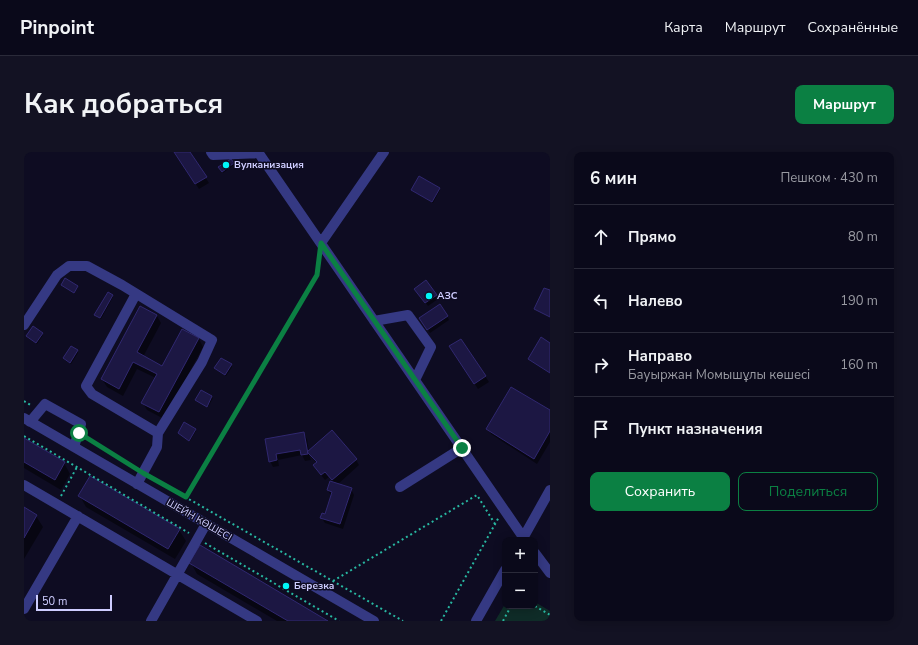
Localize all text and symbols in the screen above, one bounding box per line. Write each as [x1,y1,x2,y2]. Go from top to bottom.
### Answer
text: Pinpoint [20,15,94,41]
text: Карта [664,18,703,37]
text: Маршрут [725,18,786,37]
text: Сохранённые [808,18,898,37]
text: Как добраться [24,85,223,123]
button: Маршрут [795,85,894,124]
place label: Вулканизация [234,158,304,172]
marker: Вулканизация [221,160,231,170]
text: 6 мин [590,167,637,190]
text: Пешком · 430 m [780,169,878,187]
icon: ahead [590,226,612,248]
text: Прямо [628,227,676,247]
text: 80 m [848,228,878,246]
place label: АЗС [437,289,458,303]
icon: left [590,290,612,312]
marker: АЗС [424,291,434,301]
text: Налево [628,291,683,311]
text: 190 m [840,292,878,310]
text: Направо [628,346,692,366]
icon: right [590,354,612,376]
text: 160 m [840,356,878,374]
text: Бауыржан Момышұлы көшесі [628,366,810,384]
icon: arrive [590,418,612,440]
text: Пункт назначения [628,419,763,439]
route start [70,424,88,442]
route end [453,439,471,457]
button: Сохранить [590,472,730,511]
button: Поделиться [738,472,878,511]
street label: ШЕЙН КӨШЕСІ [164,496,234,544]
map controls [502,537,538,609]
button: + [502,537,538,573]
button: − [502,573,538,609]
place label: Березка [294,579,334,593]
marker: Березка [281,581,291,591]
scale bar [36,593,112,612]
text: 50 m [42,594,67,609]

